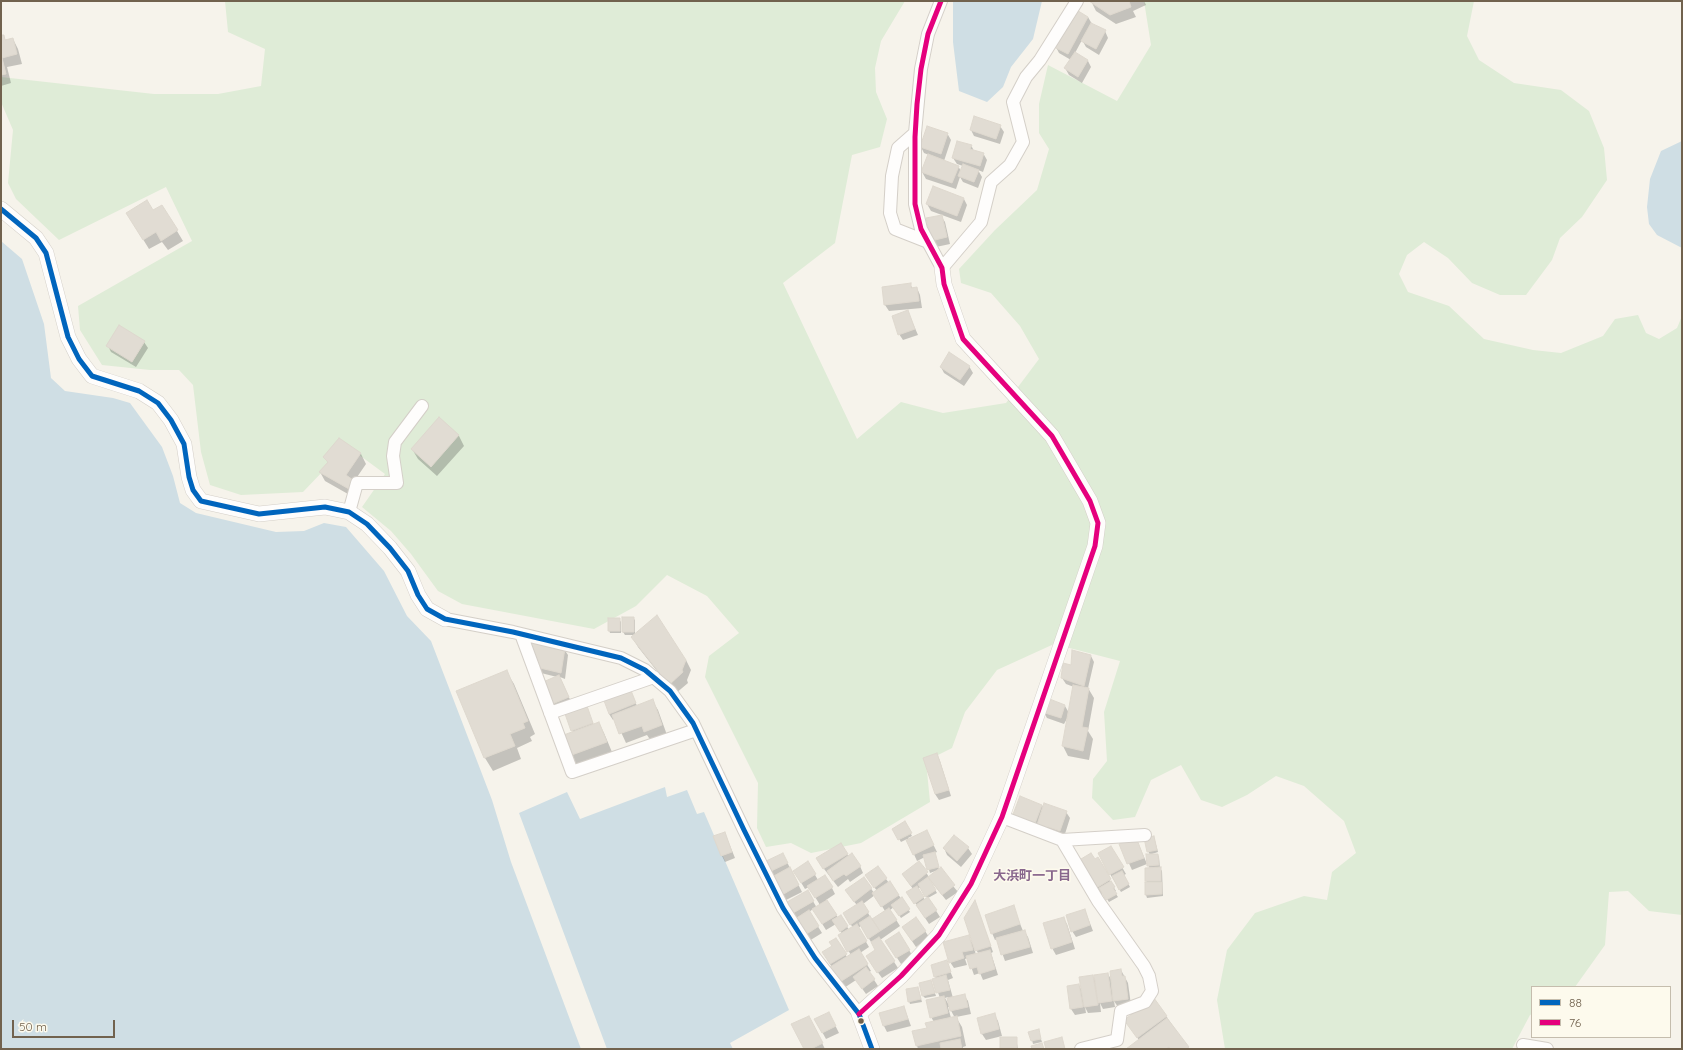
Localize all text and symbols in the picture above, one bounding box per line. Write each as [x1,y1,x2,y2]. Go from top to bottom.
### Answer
district label: 大浜町一丁目 [993,868,1071,884]
legend [1531,986,1671,1038]
text: 88 [1569,995,1582,1010]
scale bar [14,1012,117,1038]
text: 76 [1569,1015,1581,1030]
unlabelled marker [856,1016,866,1026]
text: 50 m [19,1019,47,1034]

